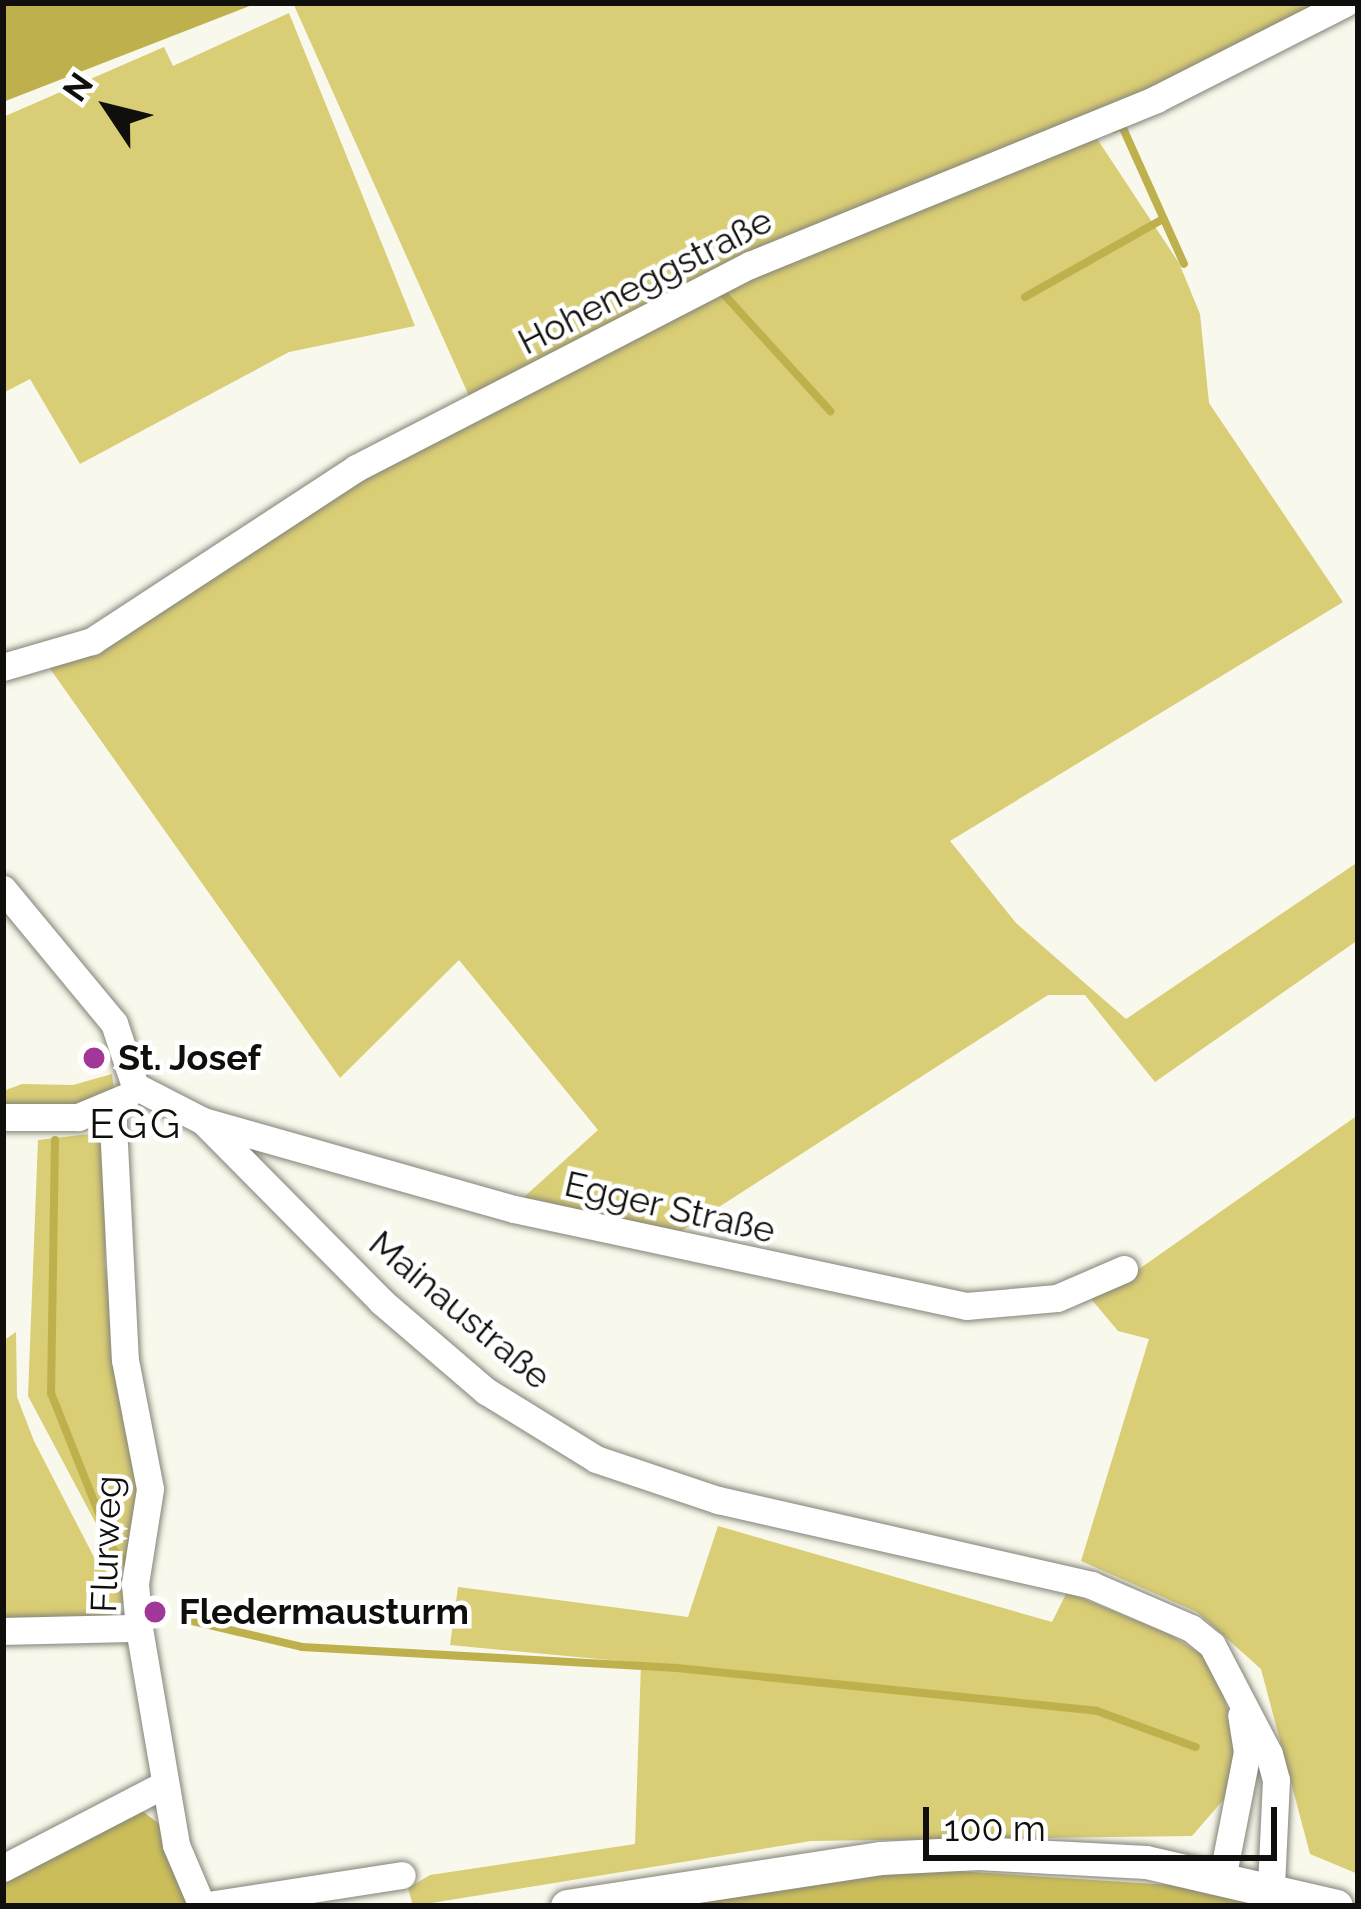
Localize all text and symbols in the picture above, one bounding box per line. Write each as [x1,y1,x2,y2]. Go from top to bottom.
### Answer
north arrow [48,48,168,168]
text: N [55,66,101,109]
street label: Hoheneggstraße [511,198,779,364]
place label: St. Josef [118,1036,262,1080]
marker: St. Josef [81,1045,107,1071]
district label: EGG [89,1099,183,1149]
street label: Egger Straße [560,1162,780,1252]
street label: Mainaustraße [361,1222,559,1398]
street label: Flurweg [82,1475,130,1613]
place label: Fledermausturm [179,1590,469,1634]
marker: Fledermausturm [142,1599,168,1625]
scale bar [929,1783,1283,1857]
text: 100 m [944,1807,1046,1849]

